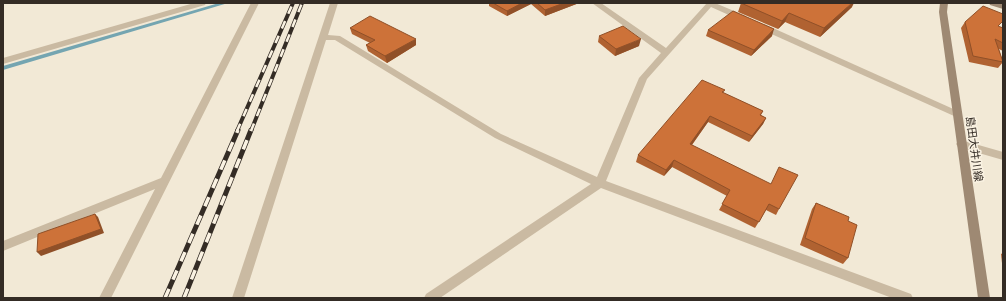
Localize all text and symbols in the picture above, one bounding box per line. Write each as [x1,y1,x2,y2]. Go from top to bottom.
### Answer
street label: 島田大井川線 [963,115,985,183]

